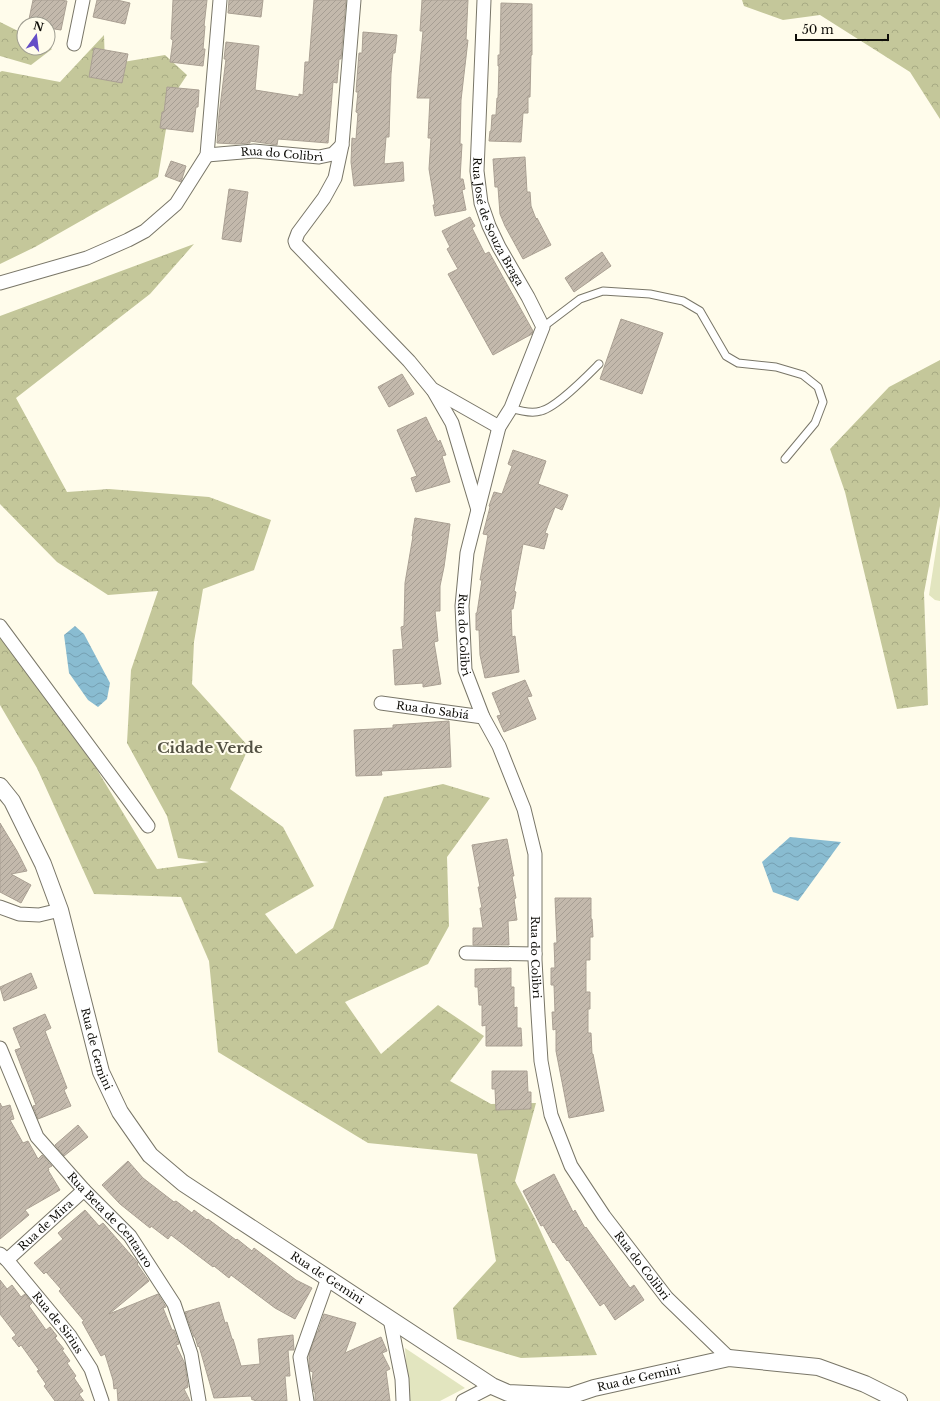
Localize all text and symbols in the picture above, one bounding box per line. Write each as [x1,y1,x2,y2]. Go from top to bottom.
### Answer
north arrow [16,16,56,56]
scale bar [796,16,888,42]
text: N [32,18,46,34]
text: 50 m [802,22,834,37]
street label: Rua do Colibri [240,144,324,164]
street label: Rua José de Souza Braga [470,157,527,289]
street label: Rua do Colibri [455,593,474,678]
street label: Rua do Sabiá [395,698,471,722]
district label: Cidade Verde [157,738,263,757]
street label: Rua do Colibri [528,916,544,999]
street label: Rua de Gemini [78,1006,116,1092]
street label: Rua Beta de Centauro [64,1169,156,1270]
street label: Rua de Mira [15,1196,76,1253]
street label: Rua do Colibri [611,1228,673,1303]
street label: Rua de Gemini [288,1249,367,1307]
street label: Rua de Sirius [29,1289,86,1356]
street label: Rua de Gemini [596,1362,682,1394]

